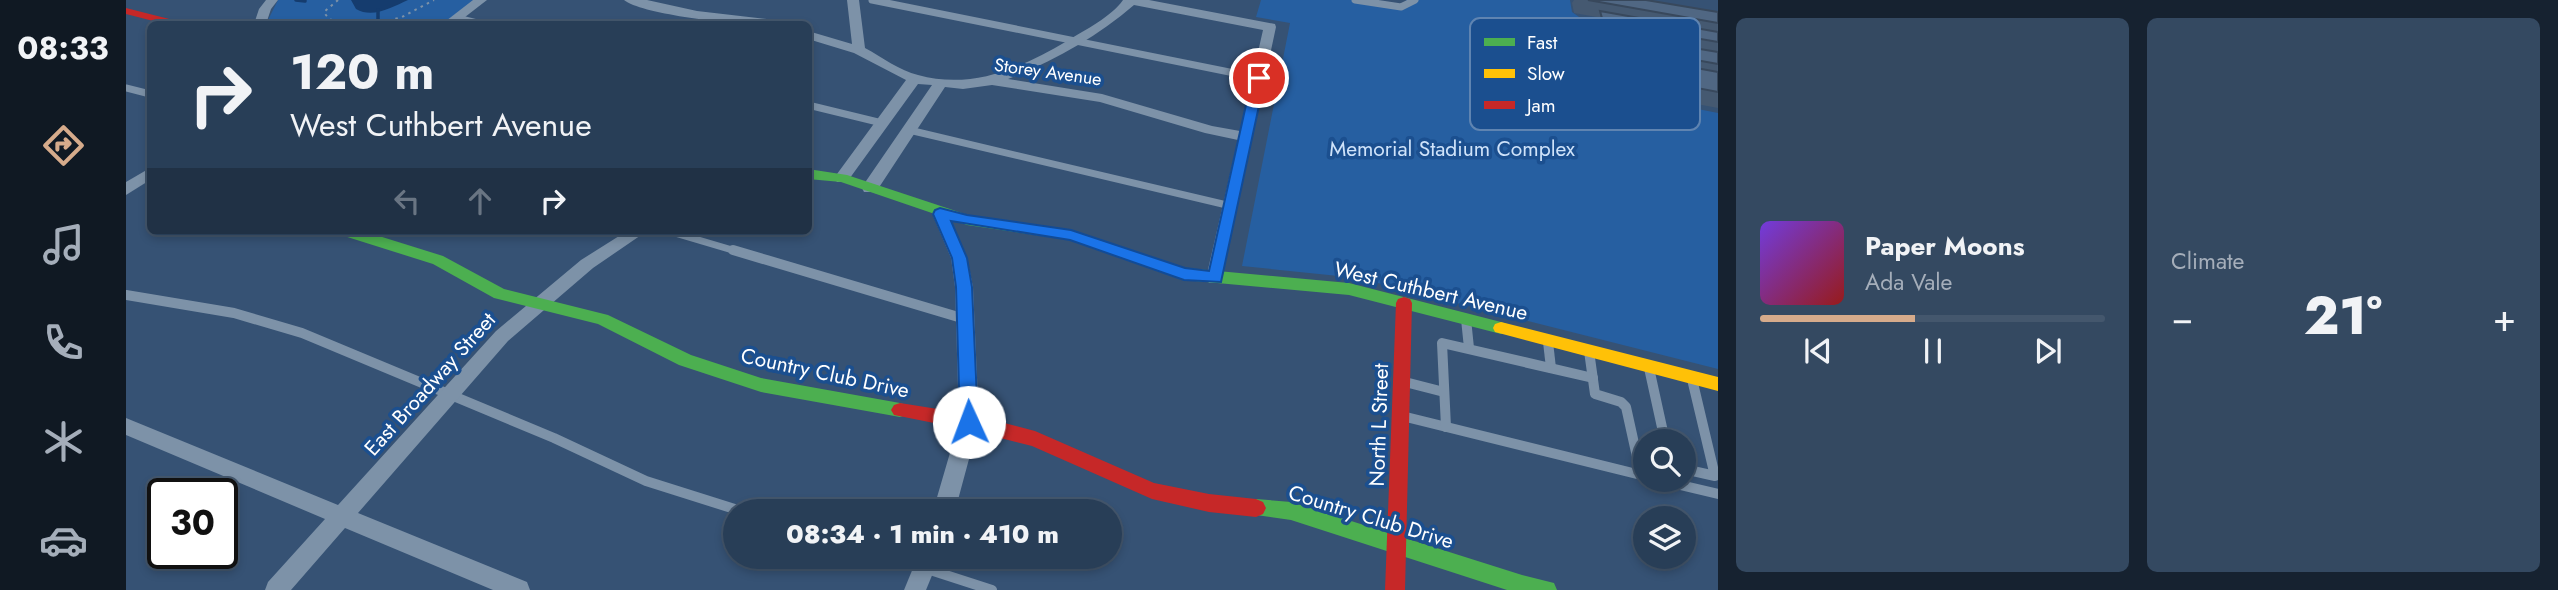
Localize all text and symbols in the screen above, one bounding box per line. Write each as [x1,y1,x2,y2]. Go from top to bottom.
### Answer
legend [1470,18,1700,130]
text: 08:33 [17,25,109,71]
text: Fast [1527,29,1558,56]
text: 120 m [290,37,434,107]
pin [1229,48,1289,108]
icon: right [175,49,266,140]
street label: Storey Avenue [993,52,1103,92]
icon: arrive [1240,59,1278,97]
text: Slow [1527,60,1565,87]
text: Jam [1524,92,1556,119]
text: West Cuthbert Avenue [290,102,592,148]
icon: directions [39,121,88,170]
park label: Memorial Stadium Complex [1329,134,1575,164]
icon: left [388,182,426,220]
icon: ahead [461,182,499,220]
icon: right [534,182,572,220]
icon: music [39,220,88,269]
text: Paper Moons [1865,227,2025,265]
text: Climate [2171,244,2244,278]
street label: West Cuthbert Avenue [1331,254,1531,328]
text: Ada Vale [1865,265,1952,299]
text: 21° [2304,278,2382,354]
text: − [2171,290,2193,345]
text: + [2493,290,2516,345]
street label: East Broadway Street [357,306,503,462]
icon: phone [39,318,88,367]
icon: previous [1799,332,1837,370]
icon: pause [1914,332,1952,370]
icon: next [2029,332,2067,370]
street label: Country Club Drive [738,340,912,406]
street label: North L Street [1362,363,1396,487]
position arrow [932,385,1006,459]
icon: climate [39,417,88,466]
map controls [1633,429,1696,569]
button: search [1633,429,1696,492]
speed limit sign: 30 [147,478,238,569]
street label: Country Club Drive [1285,478,1458,556]
button: layers [1633,506,1696,569]
text: 08:34 · 1 min · 410 m [786,515,1059,553]
icon: car [39,516,88,565]

